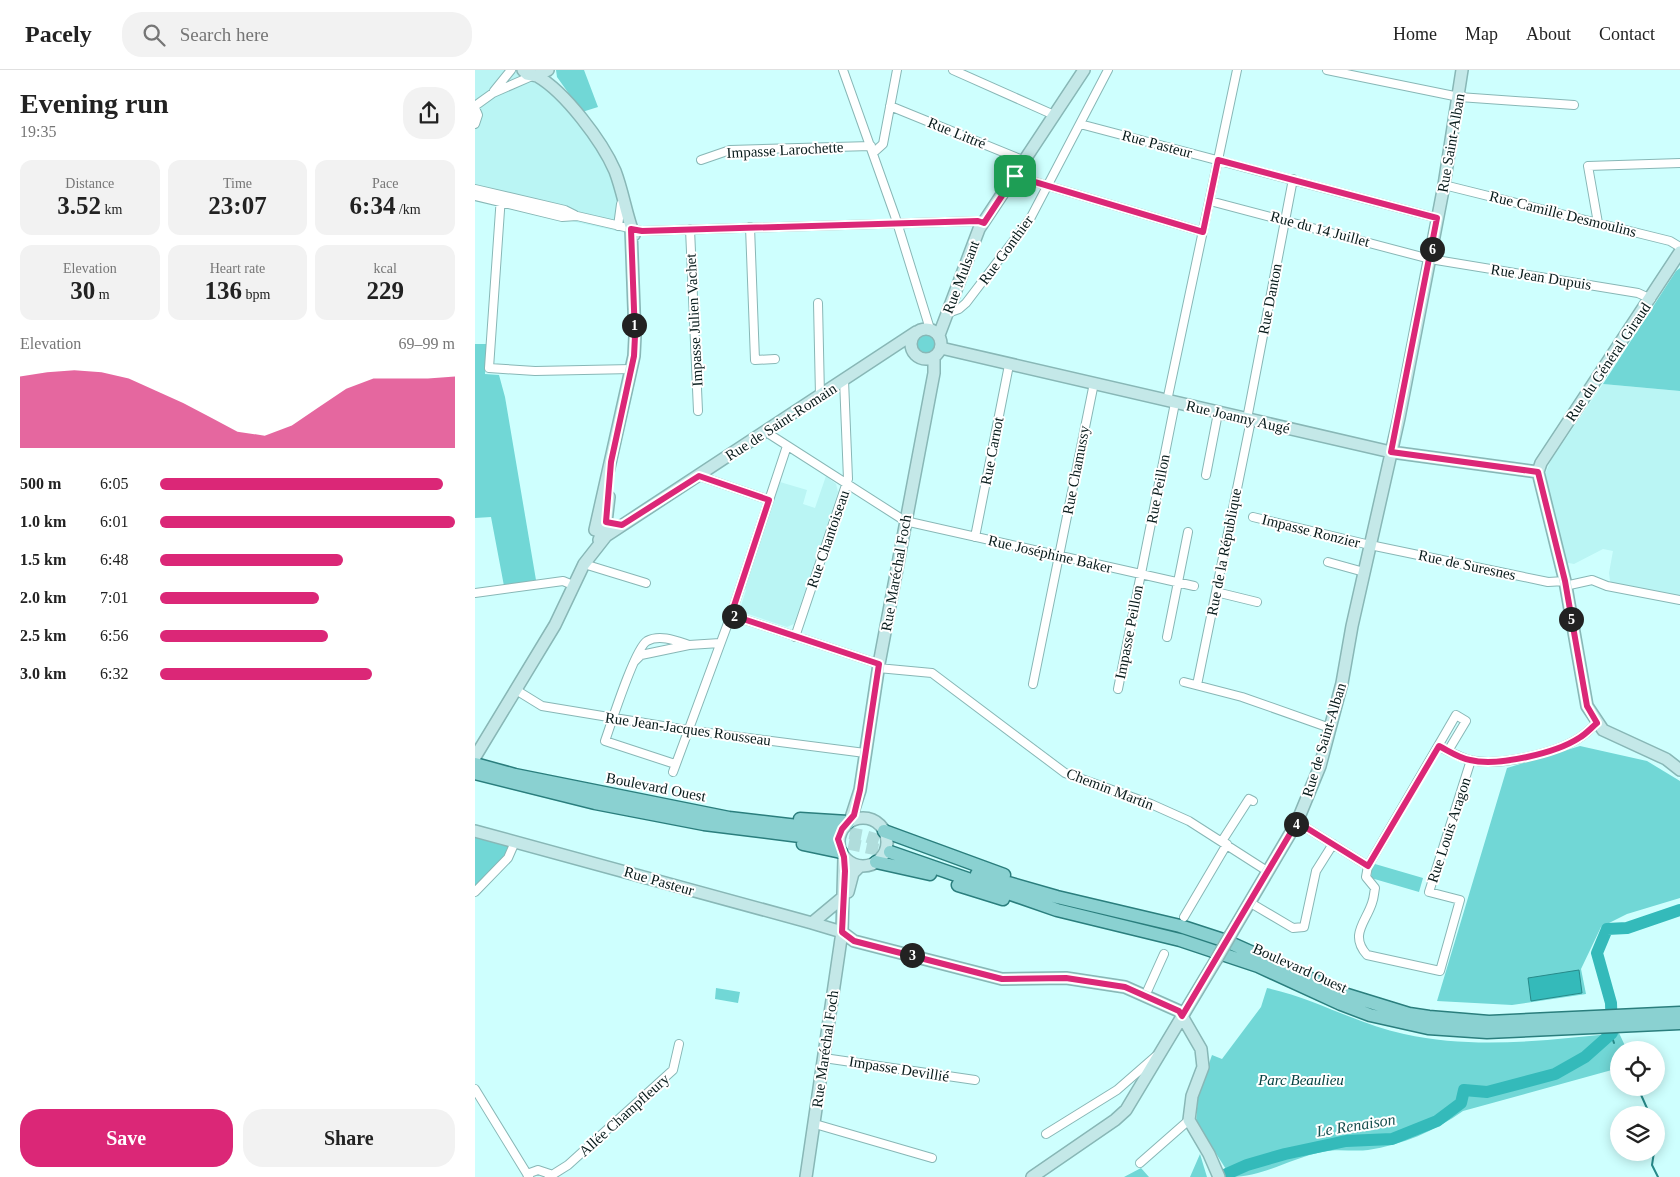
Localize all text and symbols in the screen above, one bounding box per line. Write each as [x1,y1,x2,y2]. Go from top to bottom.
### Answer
search box [122,12,472,57]
text: Pacely [25,21,92,47]
icon: search [140,21,168,49]
text: Search here [180,24,269,45]
text: Home [1393,24,1437,44]
text: Map [1465,24,1498,44]
text: About [1526,24,1571,44]
text: Contact [1599,24,1655,44]
button: share [403,87,455,139]
text: Evening run [20,88,169,119]
street label: Rue Saint-Alban [1434,92,1468,194]
street label: Rue Littré [926,114,989,152]
text: 19:35 [20,123,56,140]
street label: Rue Pasteur [1120,127,1194,161]
street label: Impasse Larochette [726,139,844,161]
pin [994,155,1036,197]
icon: arrive [1001,162,1029,190]
text: Distance [65,176,114,191]
text: Time [223,176,252,191]
text: Pace [372,176,398,191]
street label: Rue Camille Desmoulins [1488,188,1638,240]
text: 3.52 [57,192,101,219]
text: 23:07 [208,192,267,219]
text: 6:34 [350,192,395,219]
text: km [101,202,122,217]
text: /km [395,202,421,217]
street label: Rue du 14 Juillet [1269,208,1372,250]
street label: Rue Gonthier [976,212,1036,288]
pin: 6 [1419,236,1445,262]
street label: Rue Mulsant [940,237,983,316]
text: 6 [1429,242,1436,257]
street label: Impasse Julien Vachet [682,252,705,387]
text: Elevation [63,261,117,276]
text: Heart rate [210,261,265,276]
text: kcal [374,261,397,276]
street label: Rue Jean Dupuis [1490,261,1593,293]
street label: Rue Danton [1255,262,1285,336]
text: 30 [70,277,95,304]
text: 136 [205,277,242,304]
text: 229 [366,277,404,304]
text: m [95,287,110,302]
text: bpm [242,287,270,302]
street label: Rue du Général Giraud [1562,299,1654,424]
pin: 1 [621,312,647,338]
text: 1 [631,318,638,333]
text: Elevation [20,335,81,352]
text: 69–99 m [399,335,455,352]
street label: Rue de Saint-Romain [722,380,840,464]
street label: Rue Joanny Augé [1185,397,1292,437]
street label: Rue Carnot [978,415,1007,486]
street label: Rue Chamussy [1060,424,1093,516]
street label: Rue Peillon [1143,452,1173,525]
text: 500 m [20,475,61,492]
text: 6:05 [100,475,128,492]
street label: Rue de la République [1204,487,1244,617]
street label: Rue Chantoiseau [804,488,852,590]
street label: Impasse Ronzier [1260,511,1362,551]
text: 1.0 km [20,513,66,530]
text: 6:01 [100,513,128,530]
street label: Rue Maréchal Foch [878,513,914,633]
street label: Rue Joséphine Baker [987,532,1113,576]
street label: Rue de Suresnes [1417,547,1517,583]
text: 1.5 km [20,551,66,568]
text: 6:48 [100,551,128,568]
street label: Impasse Peillon [1112,583,1146,680]
text: 2.0 km [20,589,66,606]
text: 7:01 [100,589,128,606]
pin: 2 [721,604,747,628]
pin: 5 [1559,606,1583,632]
text: 2 [731,609,738,624]
text: 5 [1568,612,1575,627]
text: 2.5 km [20,627,66,644]
text: 6:56 [100,627,128,644]
text: 3.0 km [20,665,66,682]
text: 6:32 [100,665,128,682]
street label: Rue de Saint-Alban [1299,681,1349,799]
street label: Rue Jean-Jacques Rousseau [604,709,773,749]
street label: Chemin Martin [1064,765,1156,813]
street label: Boulevard Ouest [605,769,708,805]
street label: Rue Louis Aragon [1424,775,1474,885]
pin: 4 [1283,812,1309,836]
text: 4 [1293,817,1300,832]
street label: Rue Pasteur [622,863,696,899]
street label: Boulevard Ouest [1251,940,1350,996]
pin: 3 [899,942,925,968]
text: 3 [909,948,916,963]
street label: Rue Maréchal Foch [809,989,841,1109]
map controls [1610,1041,1665,1161]
button: locate [1610,1041,1665,1096]
street label: Impasse Devillié [848,1053,951,1085]
street label: Allée Champfleury [576,1070,673,1160]
park label: Parc Beaulieu [1257,1072,1344,1088]
button: layers [1610,1106,1665,1161]
button: Save [20,1109,233,1167]
button: Share [243,1109,455,1167]
water label: Le Renaison [1314,1110,1397,1140]

